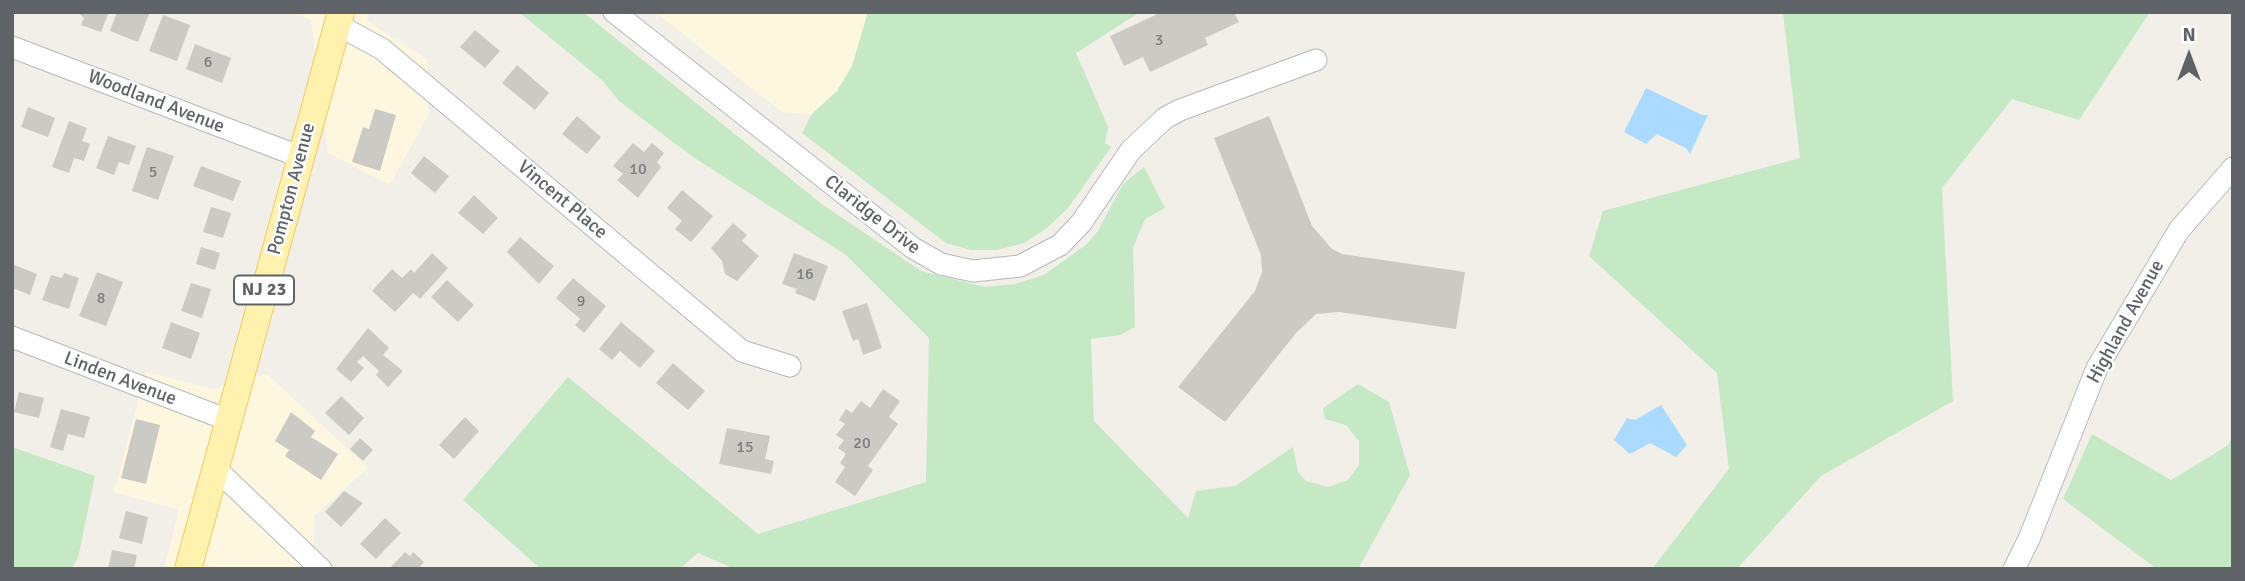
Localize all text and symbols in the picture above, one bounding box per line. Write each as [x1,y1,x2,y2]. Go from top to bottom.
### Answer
north arrow [2154,21,2224,91]
text: N [2182,23,2196,47]
house number: 3 [1155,31,1163,51]
house number: 6 [204,53,212,73]
street label: Woodland Avenue [84,65,228,139]
street label: Pompton Avenue [263,121,321,257]
street label: Vincent Place [512,156,612,244]
house number: 10 [629,160,647,180]
house number: 5 [149,163,157,183]
street label: Claridge Drive [819,170,925,260]
street label: Highland Avenue [2083,256,2169,388]
house number: 16 [796,265,814,285]
road number: NJ 23 [234,276,294,304]
house number: 8 [97,289,105,309]
house number: 9 [577,292,585,312]
street label: Linden Avenue [61,347,179,411]
house number: 20 [853,434,871,454]
house number: 15 [736,438,754,458]

